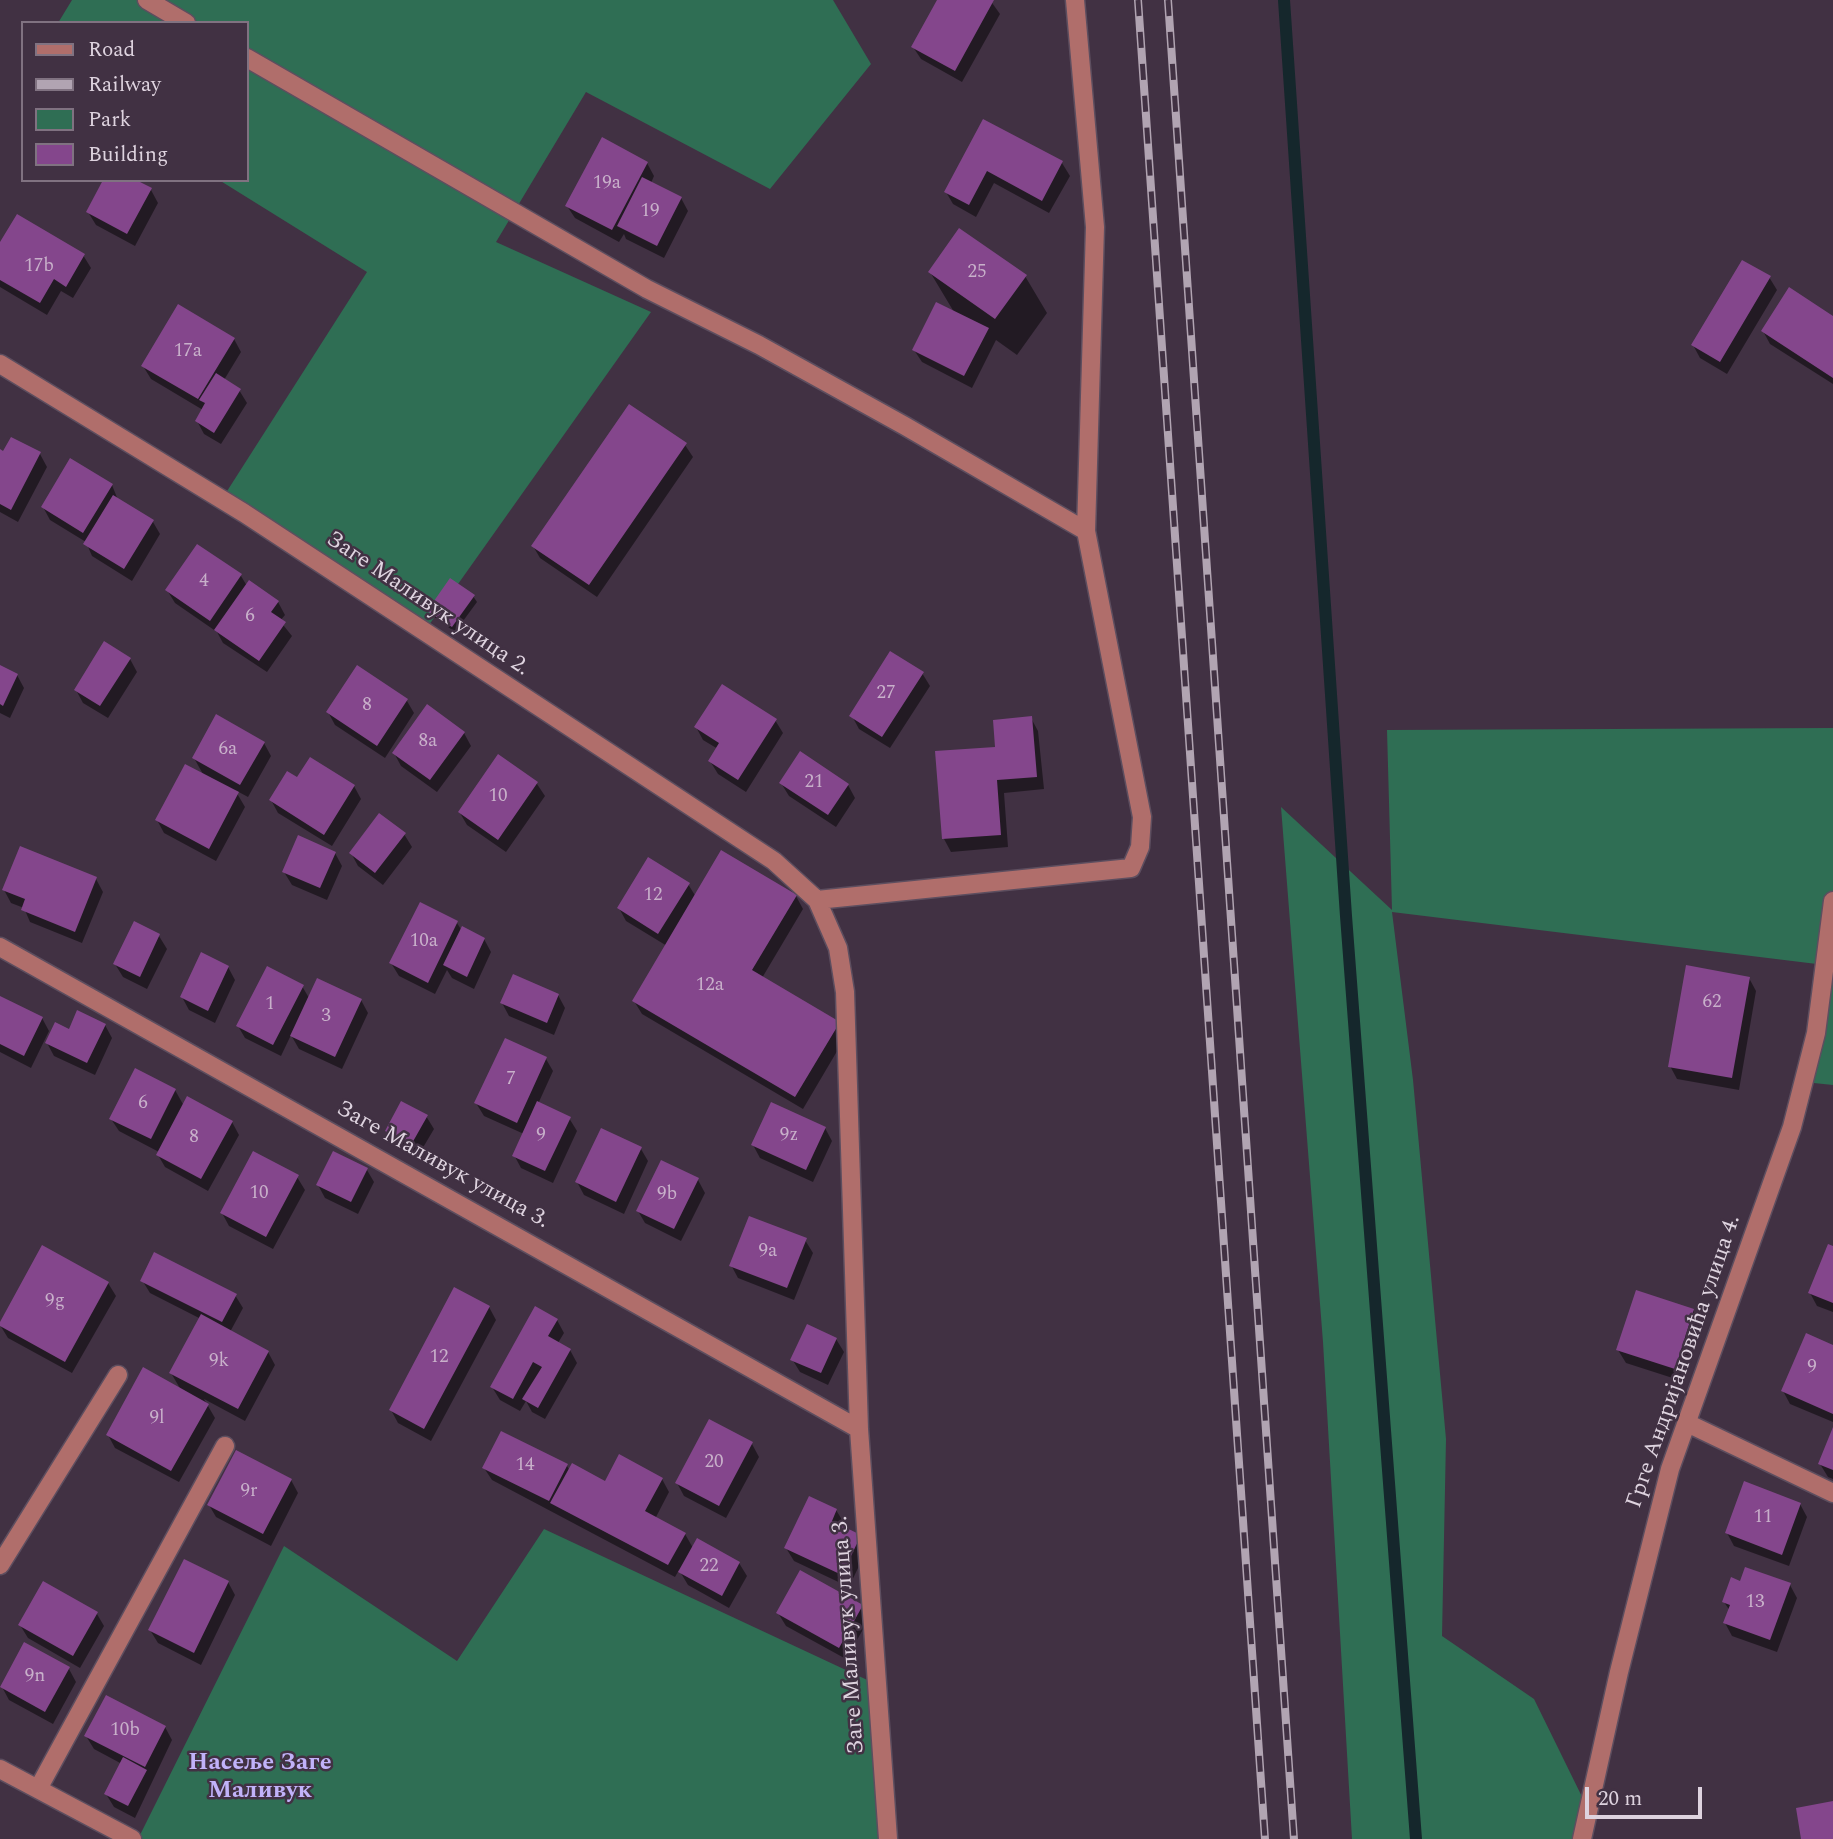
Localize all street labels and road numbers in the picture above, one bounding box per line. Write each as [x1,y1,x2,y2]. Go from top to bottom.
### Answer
street label: Заге Маливук улица 2. [320,527,534,683]
street label: Заге Маливук улица 3. [331,1096,553,1236]
street label: Грге Андријановића улица 4. [1622,1212,1748,1512]
street label: Заге Маливук улица 3. [828,1515,872,1755]

